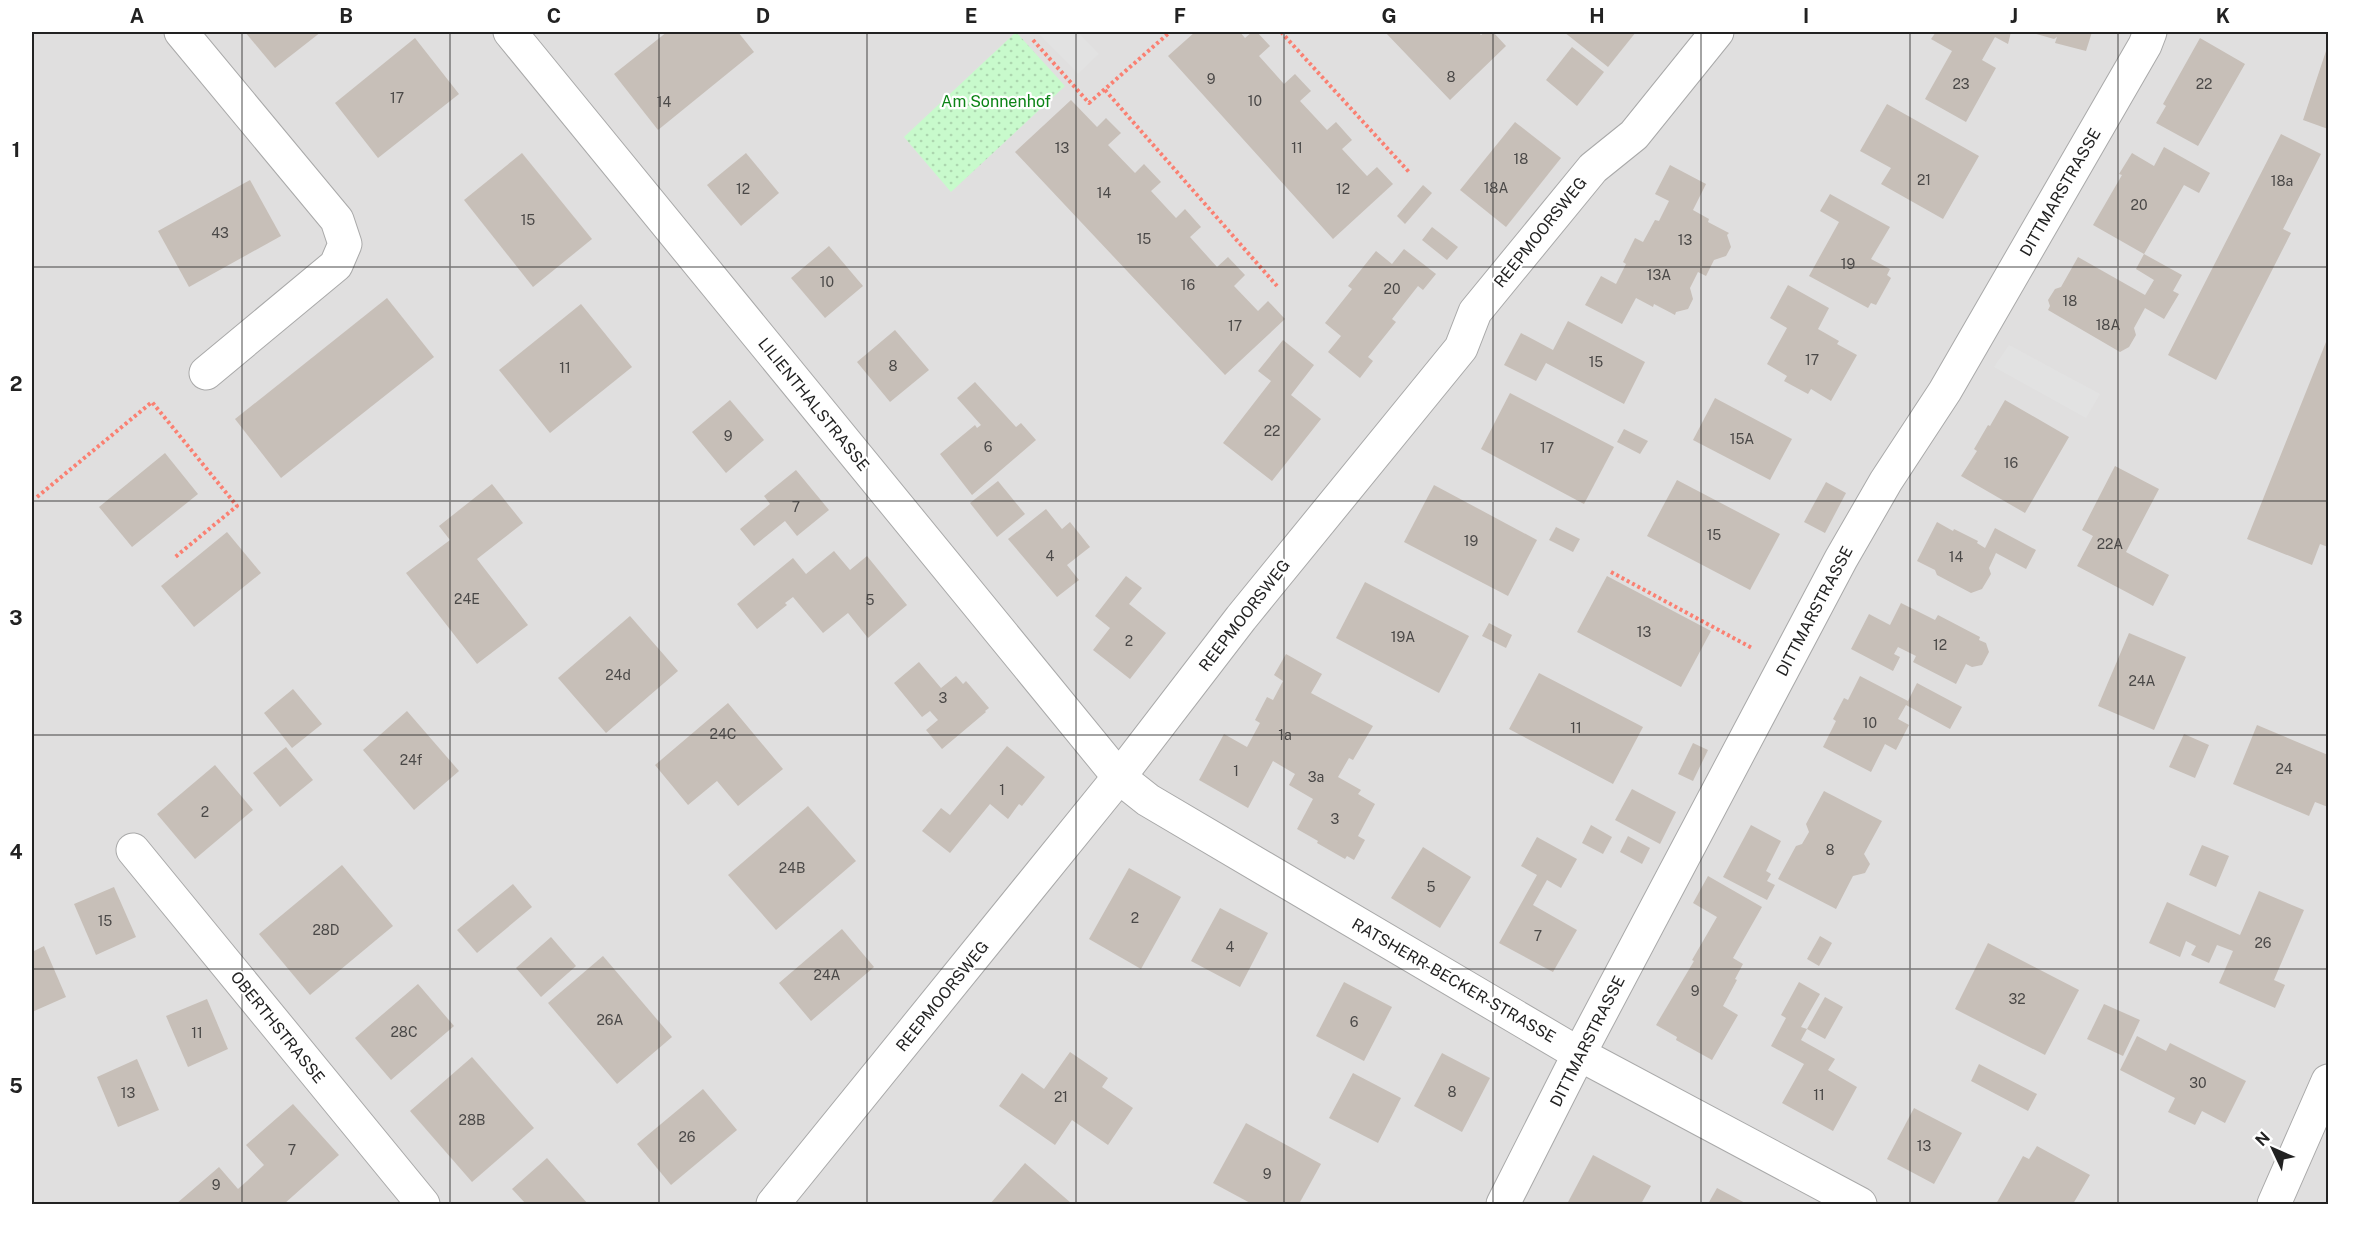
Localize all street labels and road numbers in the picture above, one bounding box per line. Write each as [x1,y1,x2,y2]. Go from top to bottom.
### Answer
street label: DITTMARSTRASSE [2016,125,2105,260]
street label: REEPMOORSWEG [1490,173,1591,291]
street label: LILIENTHALSTRASSE [754,334,873,475]
street label: DITTMARSTRASSE [1772,543,1857,679]
street label: REEPMOORSWEG [1195,556,1294,675]
street label: RATSHERR-BECKER-STRASSE [1348,914,1559,1047]
street label: REEPMOORSWEG [892,937,993,1055]
street label: OBERTHSTRASSE [227,968,329,1087]
street label: DITTMARSTRASSE [1546,973,1629,1110]

